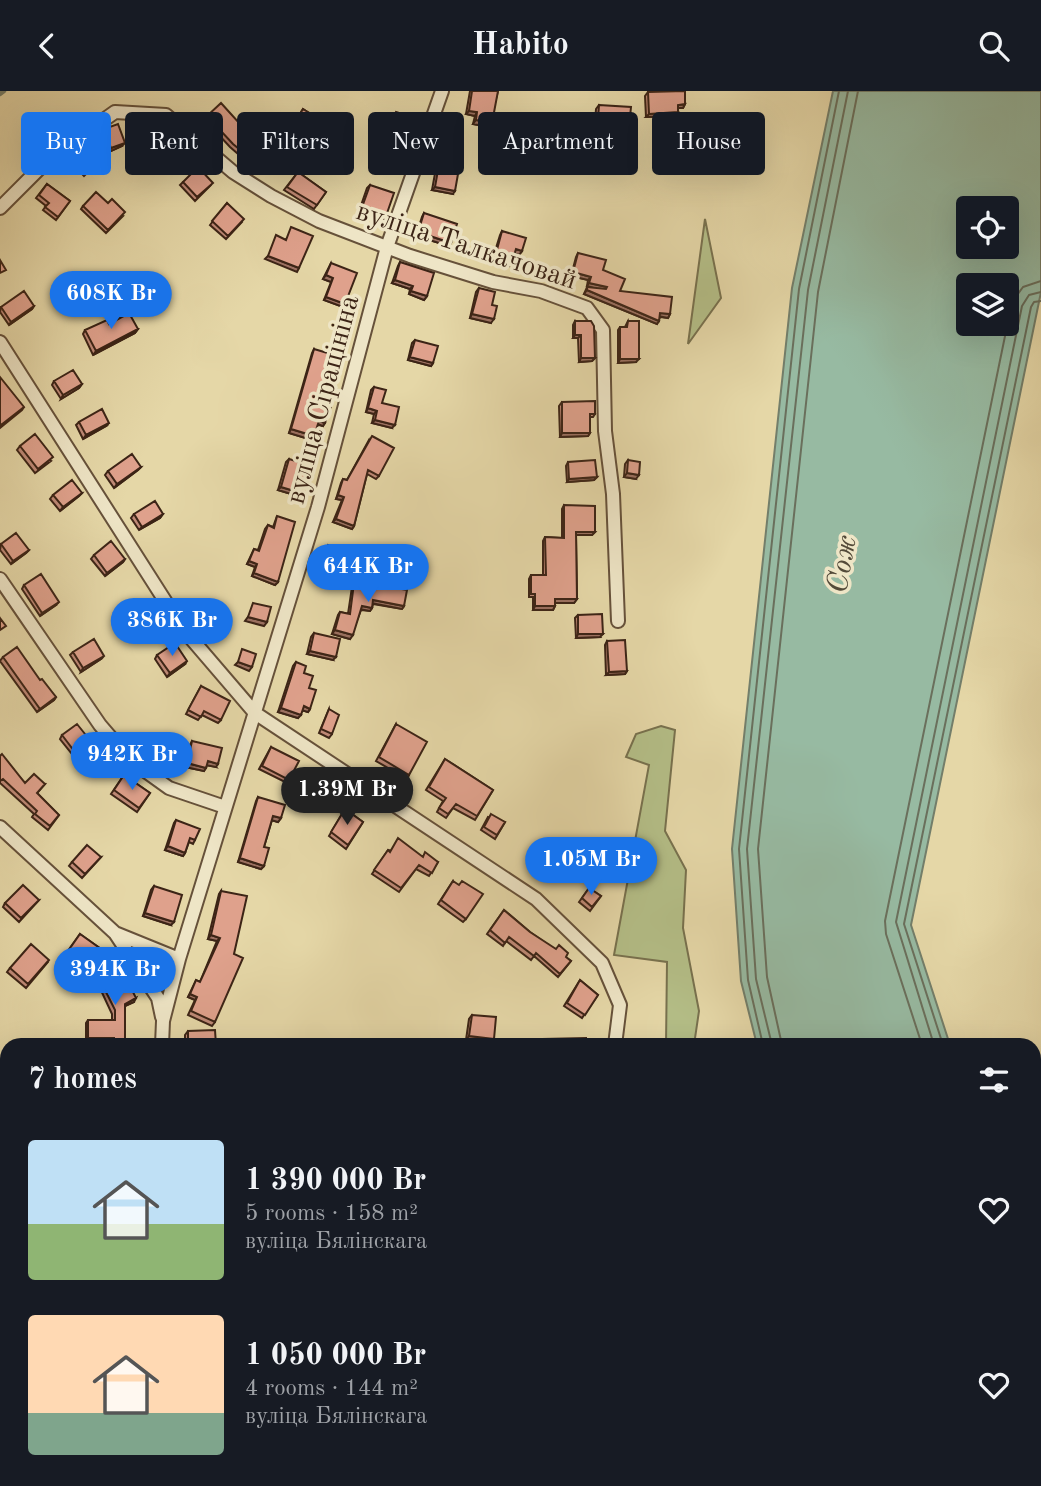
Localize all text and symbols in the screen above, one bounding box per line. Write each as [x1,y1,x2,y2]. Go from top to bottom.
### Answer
icon: back [28,27,66,65]
icon: search [975,27,1013,65]
text: Habito [472,30,569,62]
chip: Buy [21,112,111,175]
chip: Rent [125,112,223,175]
chip: Filters [237,112,354,175]
chip: New [368,112,464,175]
chip: Apartment [478,112,638,175]
chip: House [652,112,765,175]
map controls [956,196,1019,336]
button: locate [956,196,1019,259]
street label: вуліца Талкачовай [352,198,580,296]
pin: 608K Br [46,271,176,331]
button: layers [956,273,1019,336]
text: 608K Br [66,282,156,305]
street label: вуліца Сірацініна [283,292,365,507]
water label: Сож [823,533,863,596]
pin: 644K Br [303,545,433,604]
text: 644K Br [323,555,413,578]
pin: 386K Br [107,599,237,658]
text: 386K Br [127,609,217,632]
pin: 942K Br [67,733,197,792]
text: 942K Br [87,743,177,766]
pin: 1.39M Br [275,767,419,827]
text: 1.39M Br [297,778,397,801]
pin: 1.05M Br [519,837,663,897]
text: 1.05M Br [541,848,641,871]
pin: 394K Br [50,947,180,1007]
text: 394K Br [70,958,160,981]
icon: filters [975,1061,1013,1099]
text: 7 homes [28,1065,137,1095]
text: 1 390 000 Br [245,1166,426,1196]
icon: home [84,1168,168,1252]
icon: heart [975,1191,1013,1229]
text: 5 rooms · 158 m² [245,1202,418,1225]
text: вуліца Бялінскага [245,1230,427,1253]
text: 1 050 000 Br [245,1341,426,1371]
icon: home [84,1343,168,1427]
icon: heart [975,1366,1013,1404]
text: 4 rooms · 144 m² [245,1377,418,1400]
text: вуліца Бялінскага [245,1405,427,1428]

